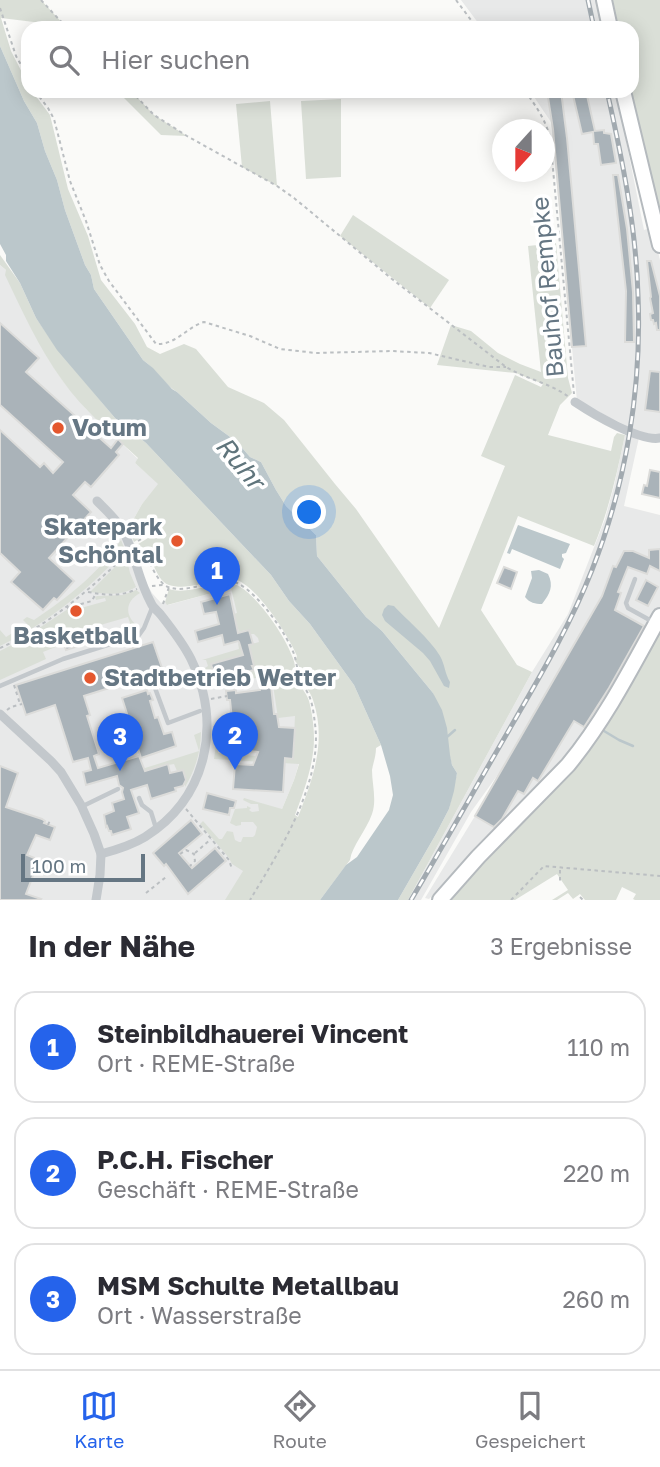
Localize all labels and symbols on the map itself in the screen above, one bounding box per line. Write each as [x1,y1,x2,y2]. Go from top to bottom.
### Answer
north arrow [492,119,555,182]
street label: Bauhof Rempke [524,196,569,378]
place label: Votum [72,412,147,441]
marker: Votum [50,420,66,436]
water label: Ruhr [210,430,274,498]
your location [292,495,326,529]
place label: Skatepark Schöntal [44,511,163,568]
marker: Skatepark Schöntal [169,533,185,549]
pin: 1 [194,547,240,605]
marker: Basketball [68,603,84,619]
place label: Basketball [13,620,139,649]
place label: Stadtbetrieb Wetter [104,662,336,691]
marker: Stadtbetrieb Wetter [82,670,98,686]
pin: 2 [212,712,258,770]
pin: 3 [97,713,143,771]
scale bar [21,851,145,883]

